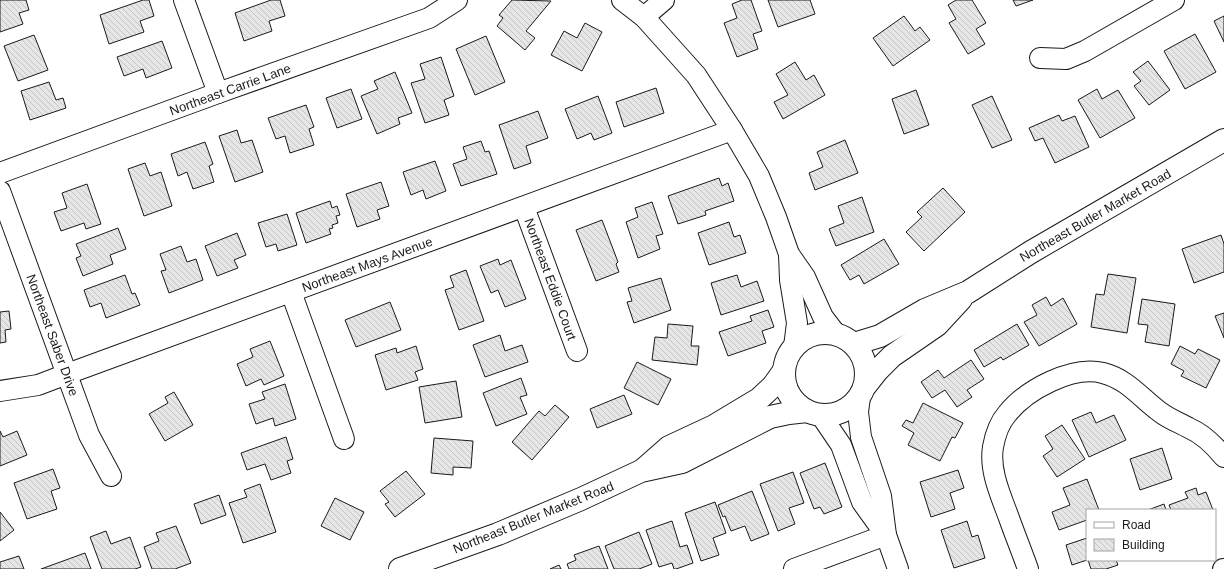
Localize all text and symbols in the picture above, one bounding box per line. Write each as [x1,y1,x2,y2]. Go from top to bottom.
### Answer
street label: Northeast Carrie Lane [168,61,293,118]
street label: Northeast Butler Market Road [1017,166,1173,265]
street label: Northeast Eddie Court [521,216,580,343]
street label: Northeast Mays Avenue [300,234,434,295]
street label: Northeast Saber Drive [23,272,82,398]
street label: Northeast Butler Market Road [451,478,616,557]
legend [1086,509,1216,561]
text: Road [1122,518,1151,532]
text: Building [1122,538,1165,552]

